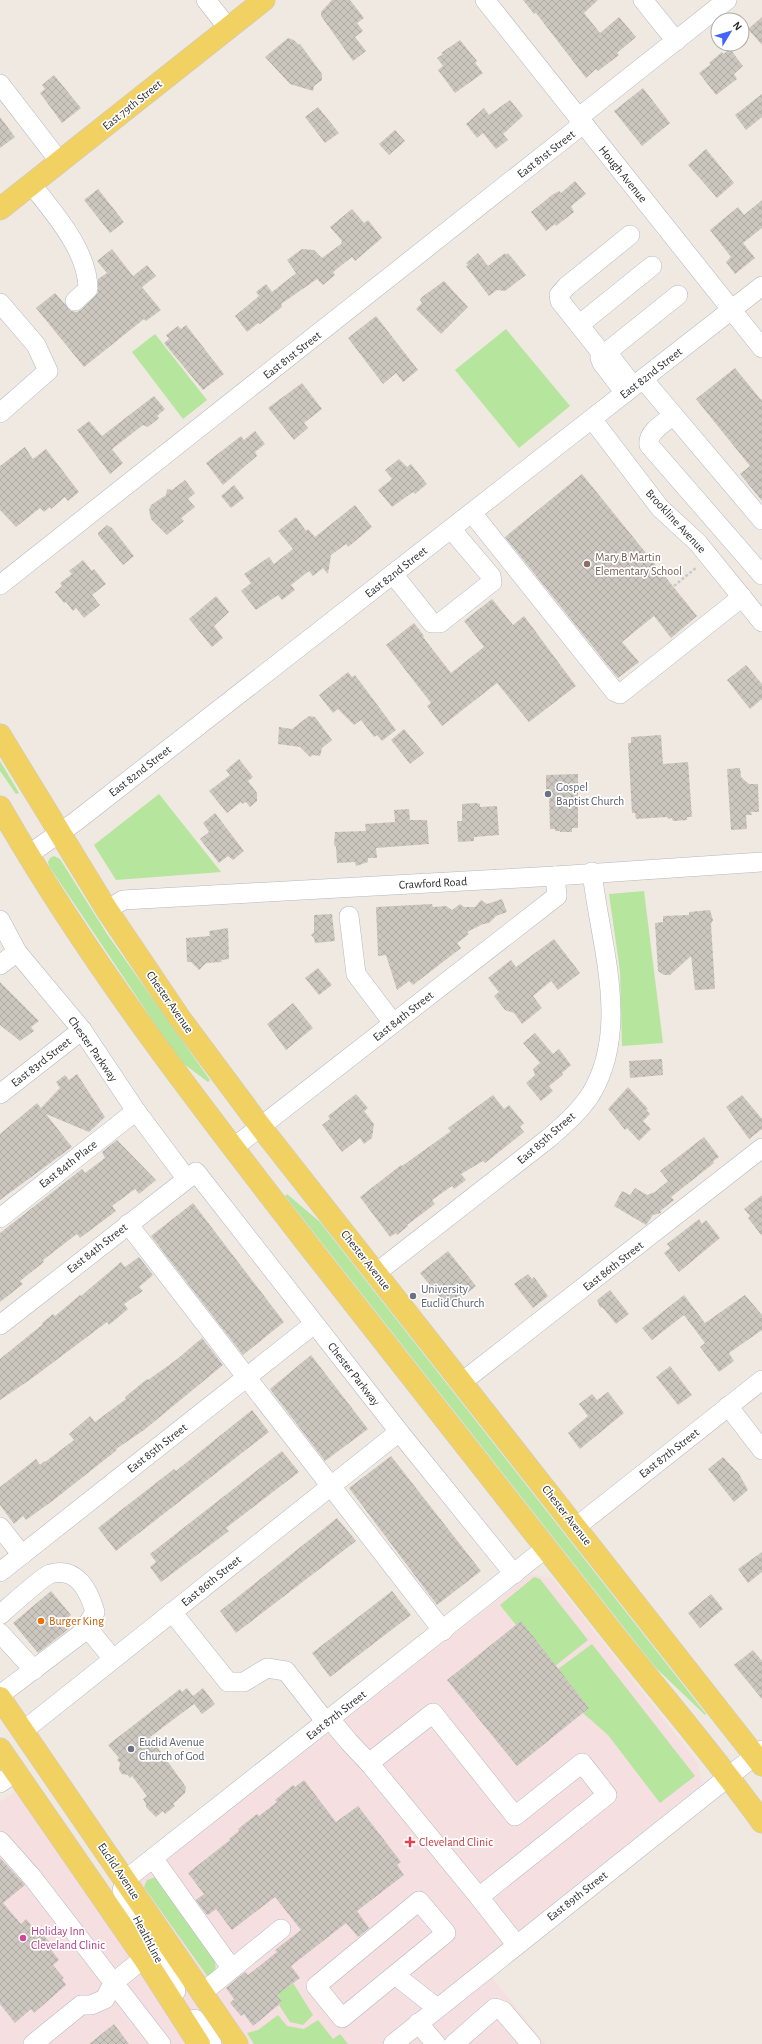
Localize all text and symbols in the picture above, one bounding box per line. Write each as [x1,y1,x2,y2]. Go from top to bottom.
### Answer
north arrow [710,12,750,52]
text: N [731,20,744,33]
street label: East 79th Street [100,77,164,132]
street label: East 81st Street [515,128,577,180]
street label: Hough Avenue [597,143,649,205]
street label: East 81st Street [261,329,323,381]
street label: East 82nd Street [618,345,684,401]
street label: Brookline Avenue [644,487,708,555]
street label: East 82nd Street [363,544,429,600]
place label: Mary B Martin Elementary School [595,551,682,578]
marker: Mary B Martin Elementary School [582,559,592,569]
street label: East 82nd Street [107,743,173,799]
place label: Gospel Baptist Church [556,781,624,807]
marker: Gospel Baptist Church [543,789,553,799]
street label: Crawford Road [399,875,467,891]
street label: Chester Avenue [144,969,196,1035]
street label: East 84th Street [371,989,436,1043]
street label: Chester Parkway [65,1014,120,1084]
street label: East 83rd Street [9,1035,73,1089]
street label: East 85th Street [515,1110,577,1166]
street label: East 84th Place [37,1138,99,1190]
street label: East 84th Street [65,1221,130,1275]
street label: Chester Avenue [339,1228,393,1292]
street label: East 86th Street [581,1239,646,1293]
place label: University Euclid Church [421,1283,485,1309]
marker: University Euclid Church [408,1291,418,1301]
street label: Chester Parkway [325,1340,382,1409]
street label: East 85th Street [125,1421,189,1475]
street label: East 87th Street [637,1426,701,1480]
street label: Chester Avenue [540,1483,594,1547]
street label: East 86th Street [179,1553,243,1609]
place label: Burger King [49,1615,104,1627]
marker: Burger King [36,1616,46,1626]
street label: East 87th Street [304,1688,368,1742]
place label: Euclid Avenue Church of God [139,1736,205,1762]
marker: Euclid Avenue Church of God [126,1744,136,1754]
marker: Cleveland Clinic [404,1836,416,1848]
place label: Cleveland Clinic [419,1836,493,1848]
street label: Euclid Avenue [96,1841,142,1901]
street label: East 89th Street [545,1869,610,1923]
street label: HealthLine [131,1913,165,1965]
place label: Holiday Inn Cleveland Clinic [31,1925,105,1951]
marker: Holiday Inn Cleveland Clinic [18,1933,28,1943]

